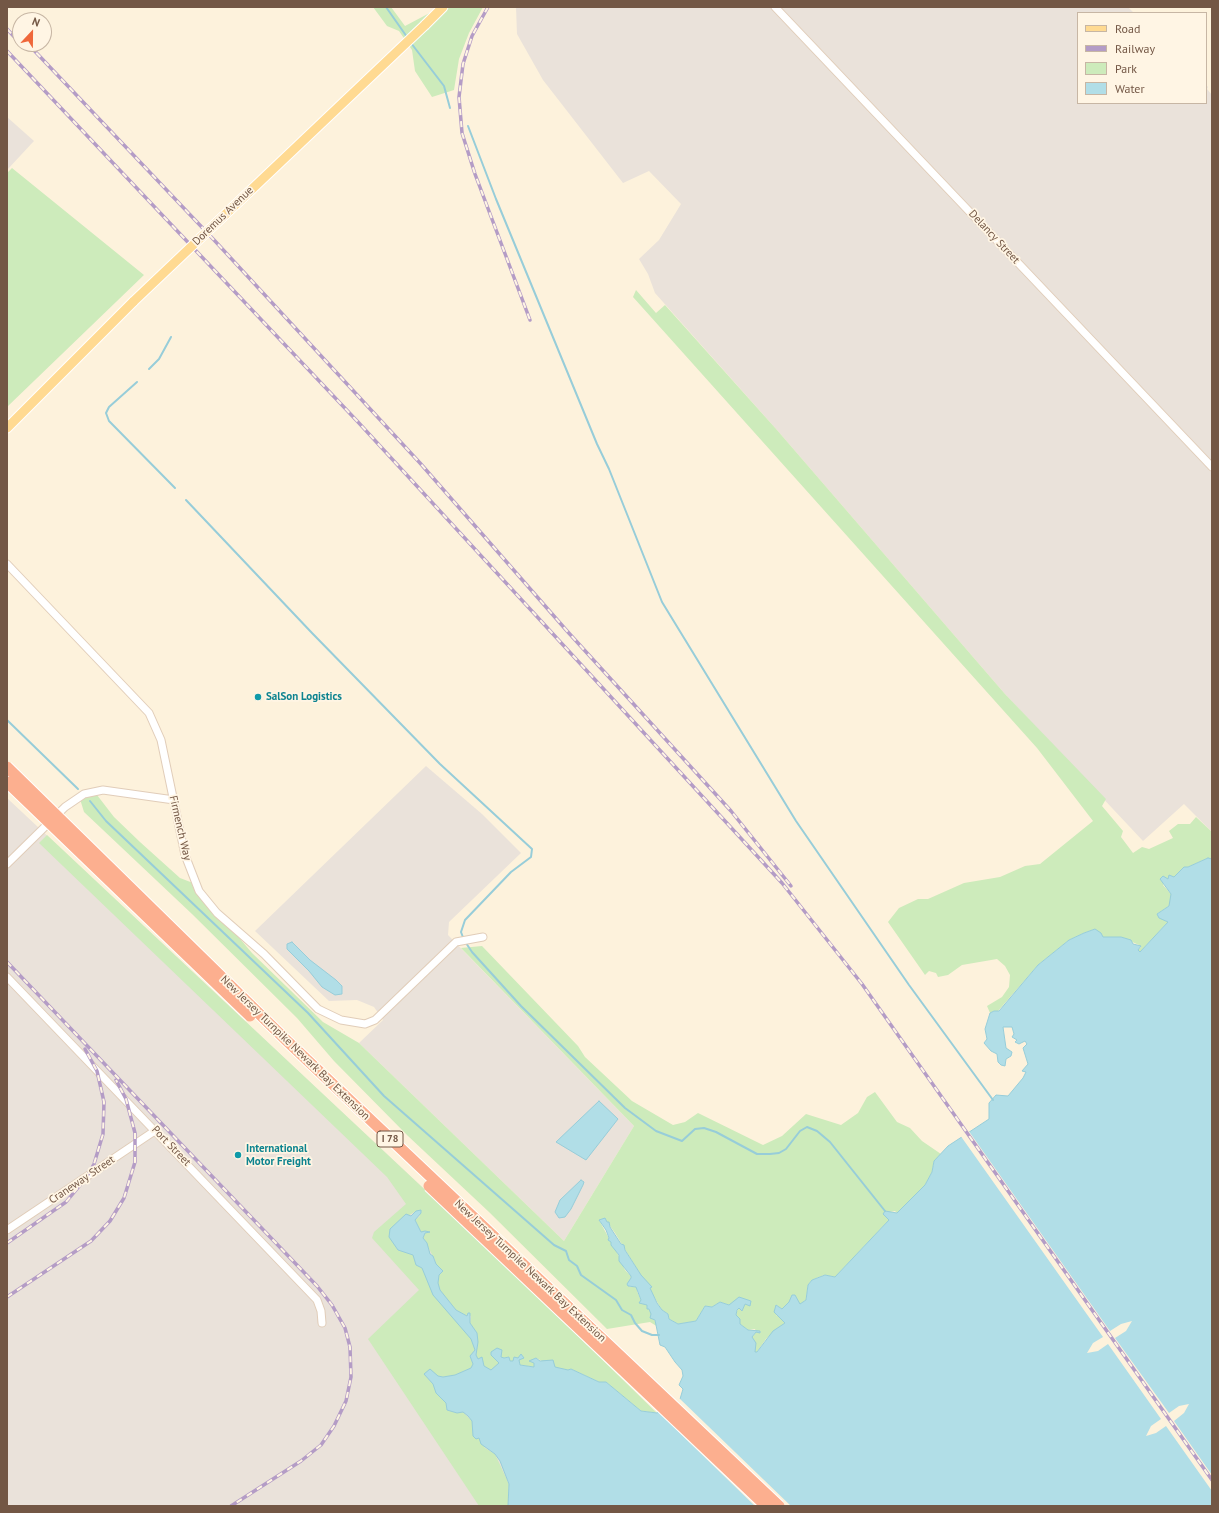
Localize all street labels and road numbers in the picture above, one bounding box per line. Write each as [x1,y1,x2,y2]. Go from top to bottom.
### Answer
street label: Doremus Avenue [190,184,256,248]
street label: Delancy Street [966,207,1022,267]
street label: Firmench Way [166,794,194,862]
street label: New Jersey Turnpike Newark Bay Extension [218,973,372,1123]
street label: Port Street [149,1123,193,1169]
road number: I 78 [377,1131,403,1147]
street label: Craneway Street [47,1153,117,1207]
street label: New Jersey Turnpike Newark Bay Extension [452,1197,608,1345]

